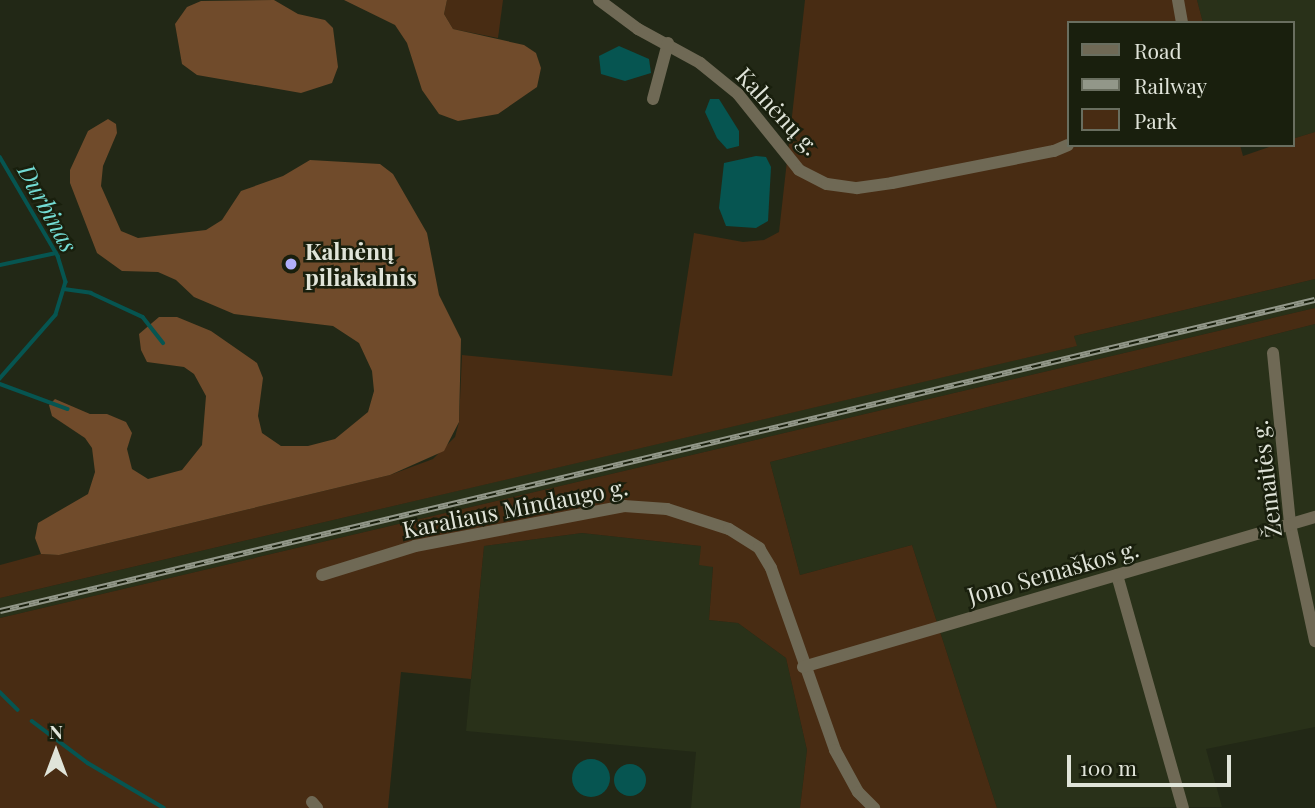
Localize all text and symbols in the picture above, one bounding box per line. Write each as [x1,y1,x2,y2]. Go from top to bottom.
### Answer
legend [1066,21,1294,147]
text: Road [1134,36,1182,64]
street label: Kalnėnų g. [731,62,825,160]
text: Railway [1134,71,1207,99]
text: Park [1134,106,1177,134]
water label: Durbinas [12,159,84,257]
place label: Kalnėnų piliakalnis [305,237,417,291]
marker: Kalnėnų piliakalnis [283,256,299,272]
street label: Žemaitės g. [1245,419,1287,539]
street label: Karaliaus Mindaugo g. [400,473,630,543]
street label: Jono Semaškos g. [964,534,1142,610]
north arrow [21,717,91,787]
text: N [49,718,63,744]
scale bar [1070,742,1234,786]
text: 100 m [1080,753,1137,781]

